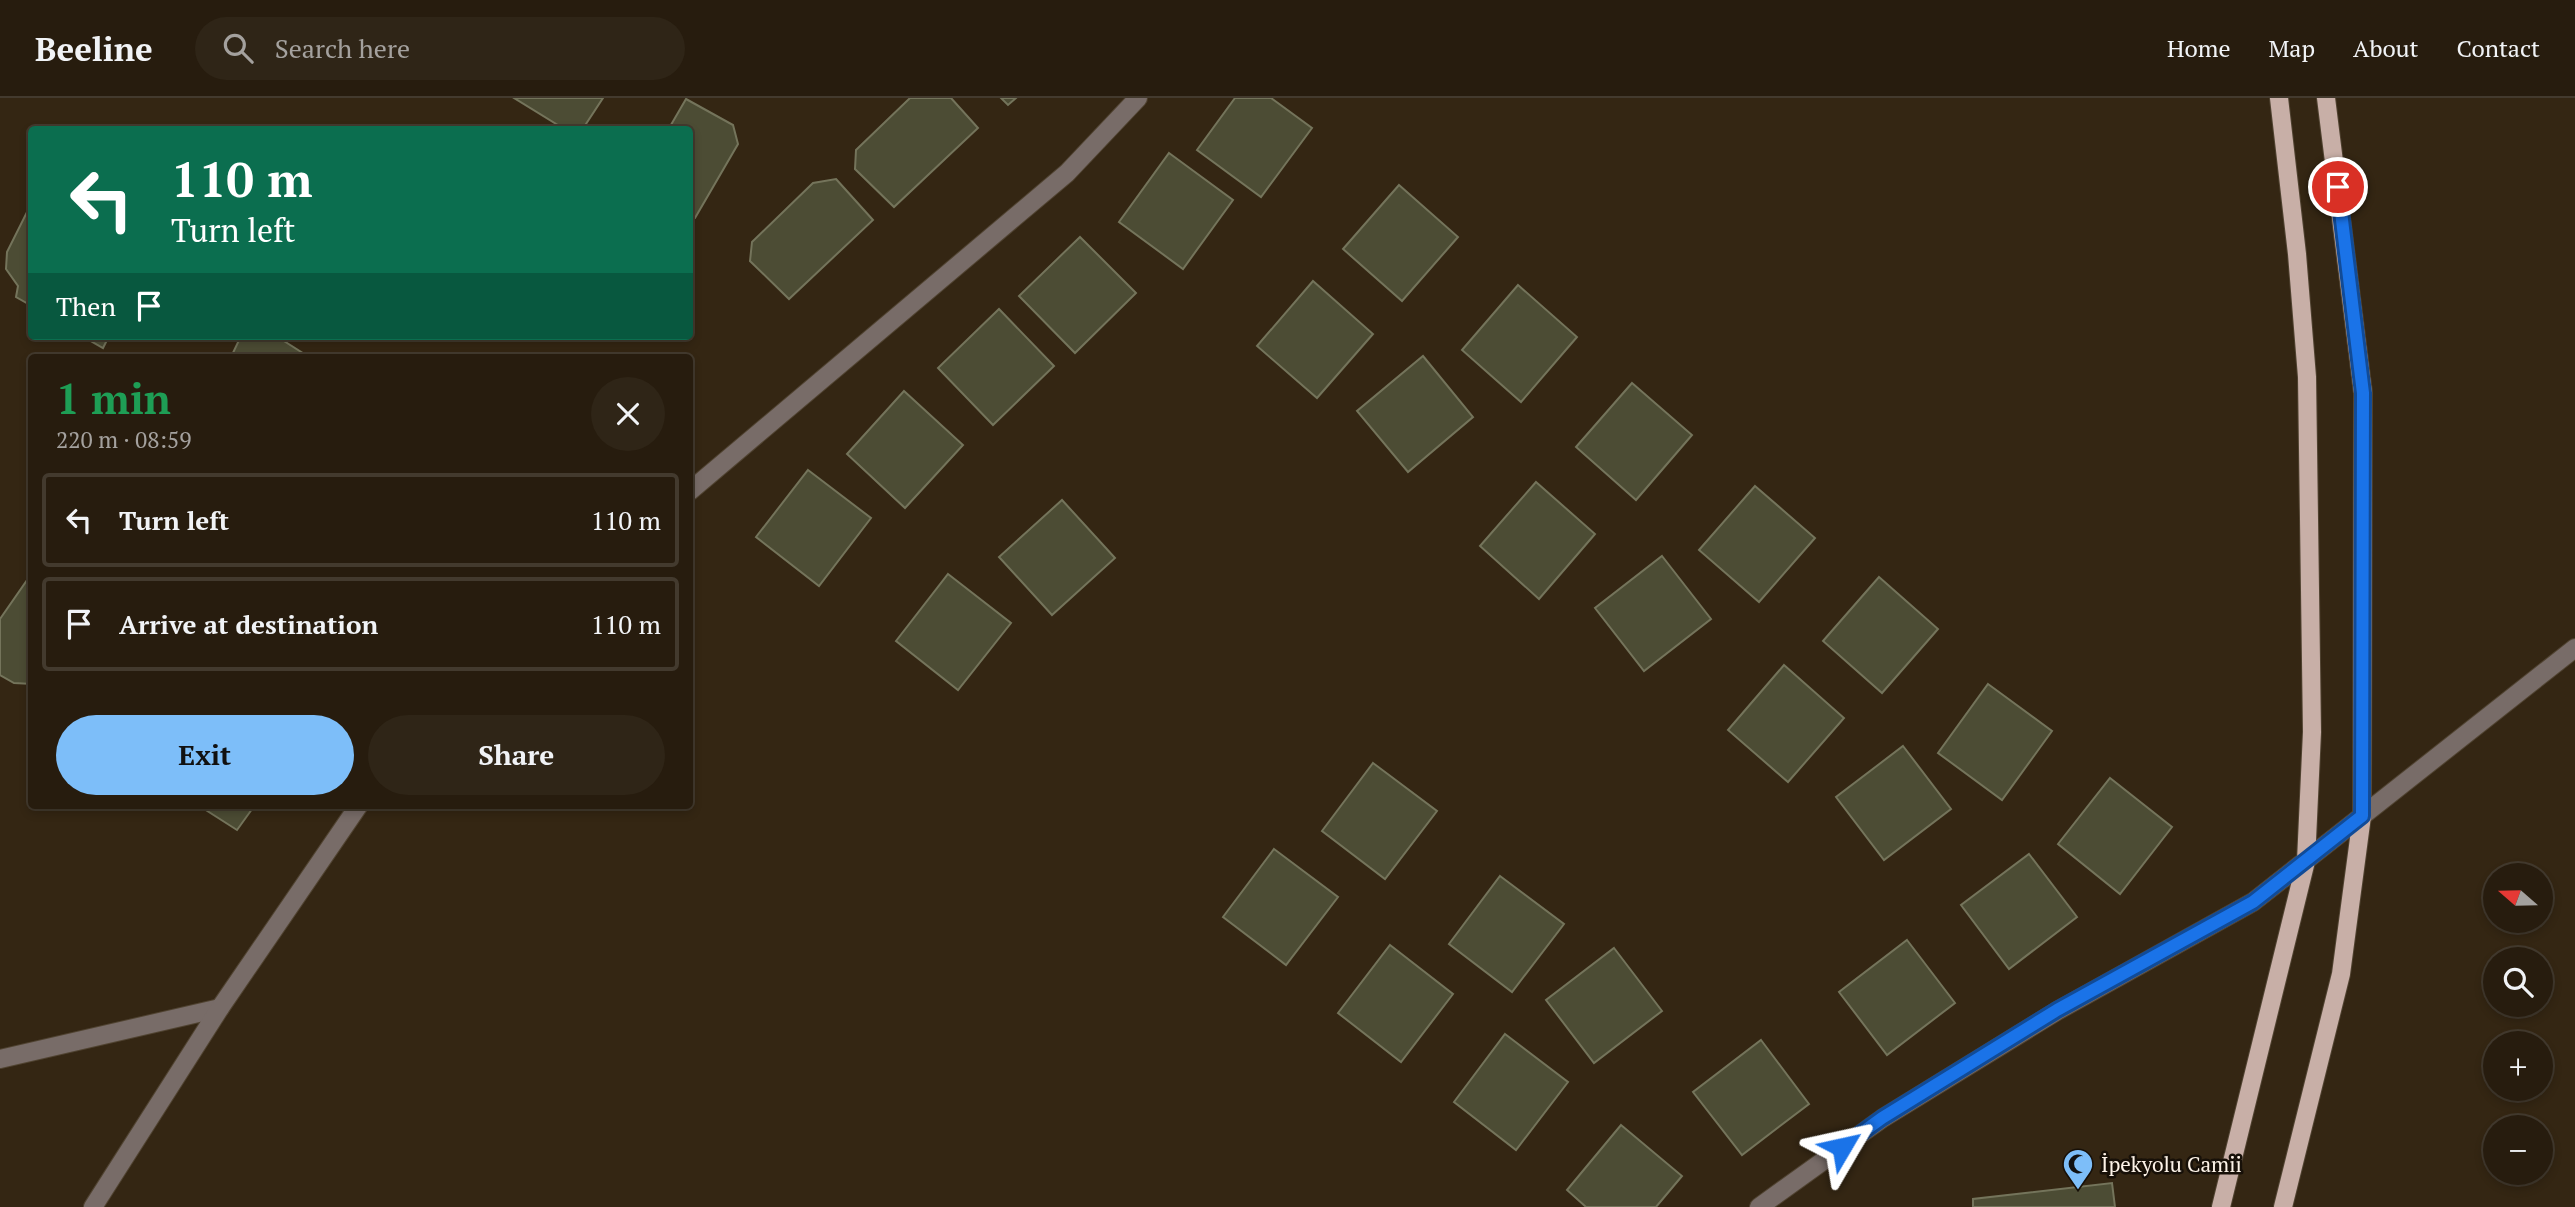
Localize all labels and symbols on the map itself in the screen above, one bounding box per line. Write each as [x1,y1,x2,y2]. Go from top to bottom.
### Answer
pin [2308,157,2368,217]
north arrow [2483,863,2553,933]
position arrow [1805,1110,1879,1184]
mosque icon: İpekyolu Camii [2061,1147,2095,1191]
place label: İpekyolu Camii [2101,1150,2242,1178]

